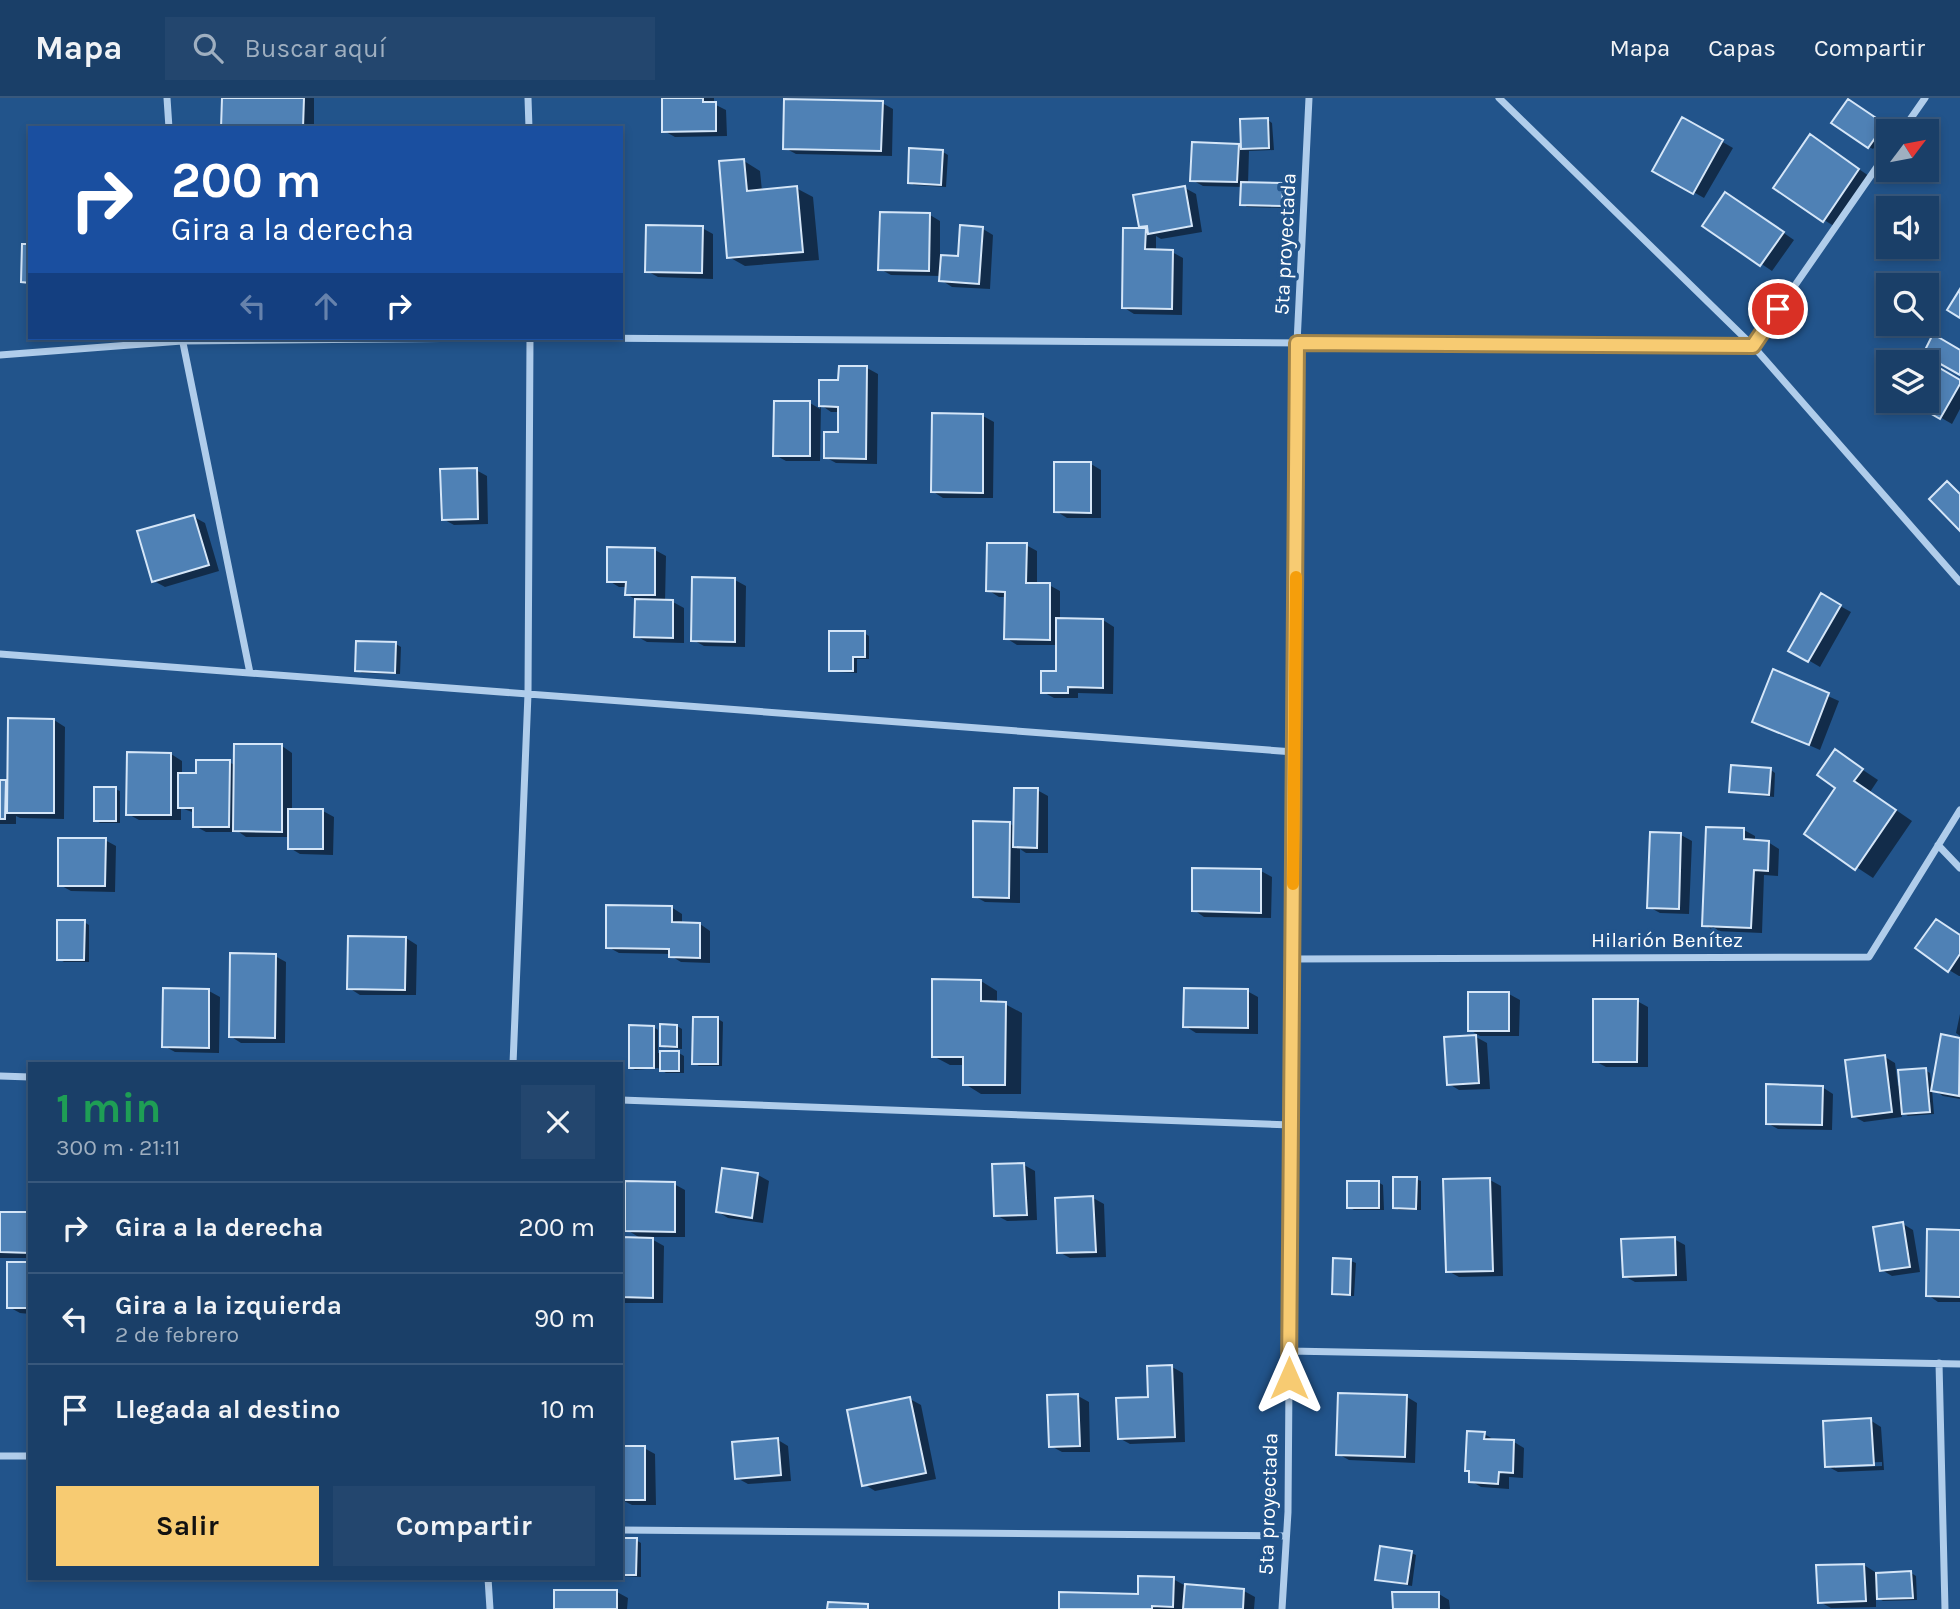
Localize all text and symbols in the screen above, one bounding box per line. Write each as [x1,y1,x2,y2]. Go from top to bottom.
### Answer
search box [165,17,655,80]
text: Mapa [35,29,123,67]
icon: search [189,29,227,67]
text: Buscar aquí [245,33,386,64]
text: Mapa [1609,34,1670,62]
text: Capas [1708,34,1776,62]
text: Compartir [1814,34,1925,62]
north arrow [1876,119,1939,182]
map controls [1876,119,1939,413]
text: 200 m [171,152,322,209]
icon: right [56,154,147,245]
street label: 5ta proyectada [1269,172,1301,316]
button: sound [1876,196,1939,259]
text: Gira a la derecha [171,211,414,248]
button: search [1876,273,1939,336]
pin [1748,279,1808,339]
icon: left [234,287,272,325]
icon: ahead [307,287,345,325]
icon: right [380,287,418,325]
icon: arrive [1759,290,1797,328]
button: layers [1876,350,1939,413]
street label: Hilarión Benítez [1591,928,1743,952]
text: 1 min [56,1083,161,1133]
button: close [521,1085,595,1159]
text: 300 m · 21:11 [56,1134,180,1161]
icon: right [56,1209,94,1247]
text: Gira a la derecha [115,1212,324,1243]
text: 200 m [519,1212,595,1243]
text: Gira a la izquierda [115,1290,342,1321]
icon: left [56,1300,94,1338]
text: 90 m [534,1303,595,1334]
text: 2 de febrero [115,1321,239,1348]
position arrow [1252,1341,1326,1415]
icon: arrive [56,1391,94,1429]
text: Llegada al destino [115,1394,341,1425]
text: 10 m [540,1394,595,1425]
street label: 5ta proyectada [1254,1432,1282,1576]
button: Salir [56,1486,319,1566]
button: Compartir [333,1486,595,1566]

